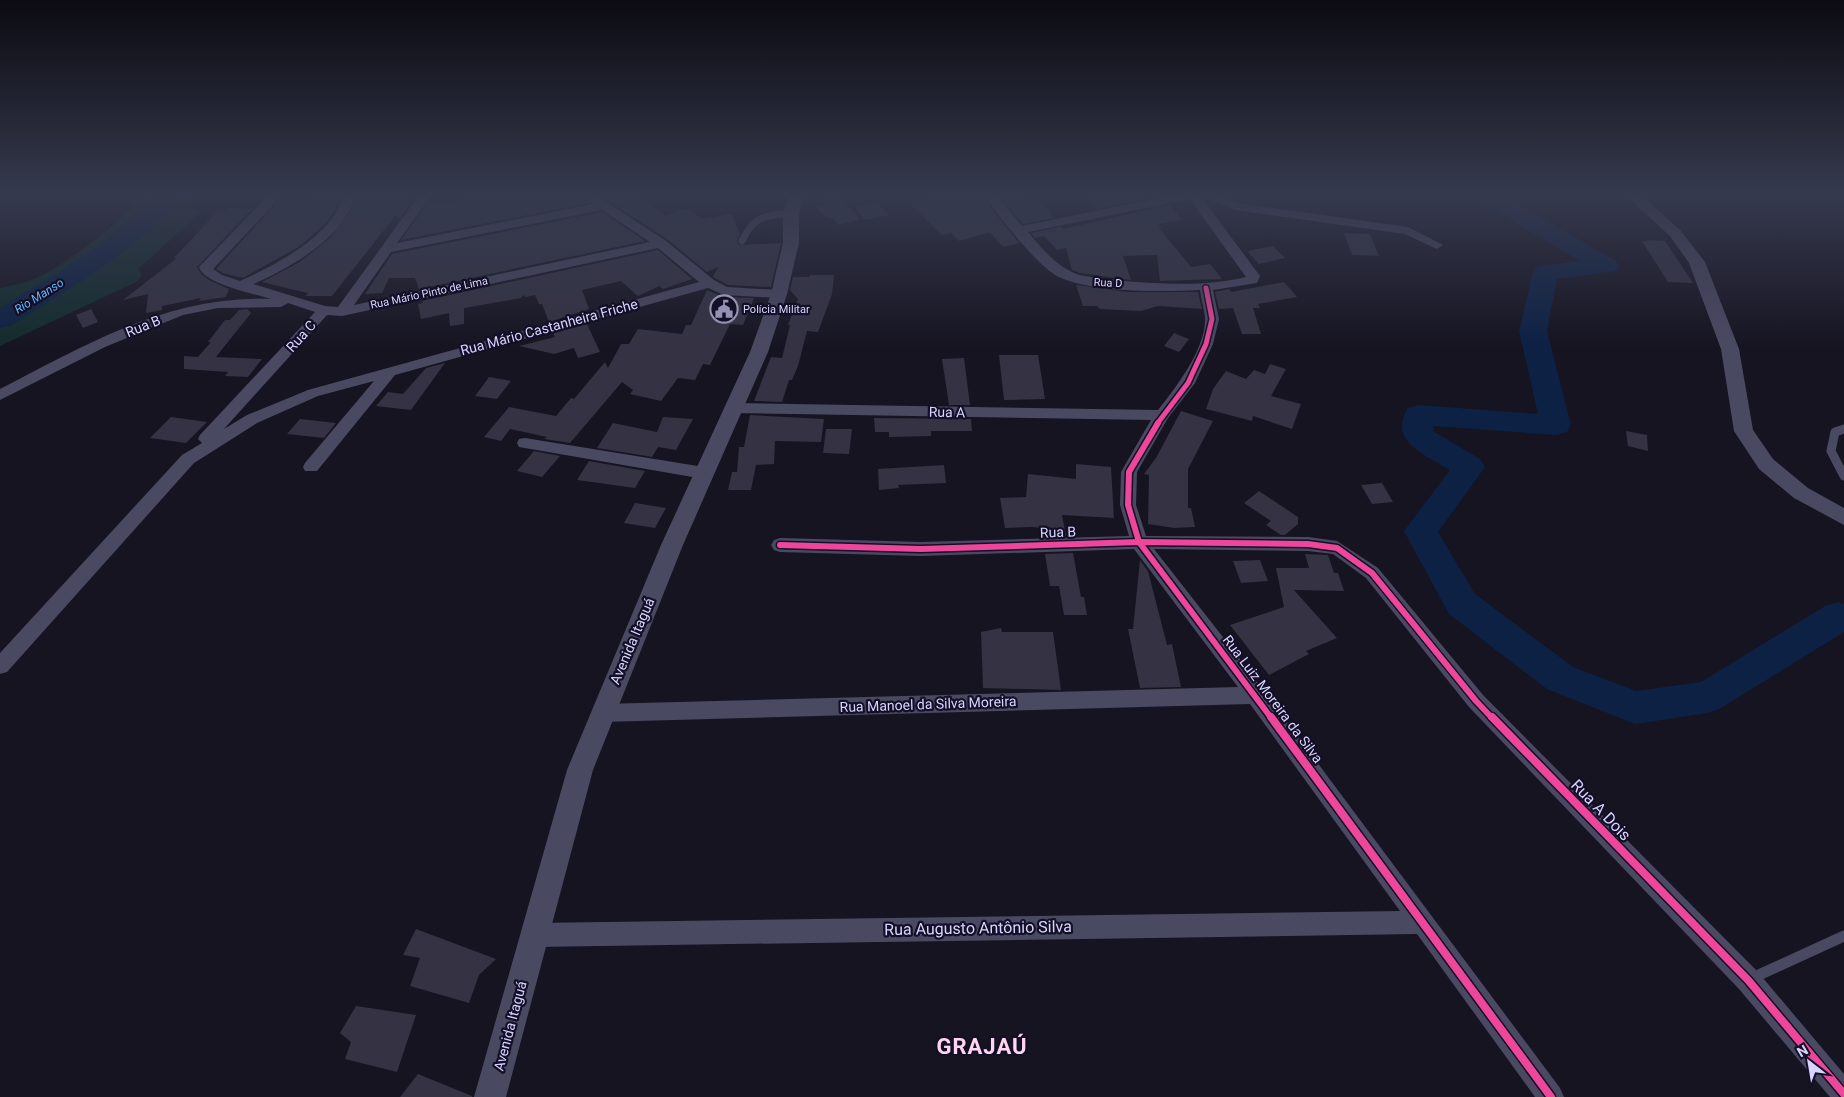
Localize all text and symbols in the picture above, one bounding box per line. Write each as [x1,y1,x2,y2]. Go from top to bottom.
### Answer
street label: Rua Mário Pinto de Lima [369,274,489,312]
water label: Rio Manso [12,275,66,317]
street label: Rua D [1093,276,1123,290]
public building icon: Polícia Militar [709,294,739,324]
street label: Rua Mário Castanheira Friche [459,296,639,358]
place label: Polícia Militar [743,303,810,316]
street label: Rua B [123,312,163,340]
street label: Rua C [283,317,319,355]
street label: Rua A [929,404,965,420]
street label: Rua B [1040,523,1076,541]
street label: Avenida Itaguá [607,595,657,687]
street label: Rua Luiz Moreira da Silva [1220,632,1326,766]
street label: Rua Manoel da Silva Moreira [839,693,1017,715]
street label: Rua A Dois [1567,776,1635,844]
street label: Rua Augusto Antônio Silva [884,917,1072,939]
street label: Avenida Itaguá [490,979,530,1073]
district label: GRAJAÚ [936,1033,1028,1059]
north arrow [1784,1037,1834,1087]
text: N [1794,1041,1811,1060]

